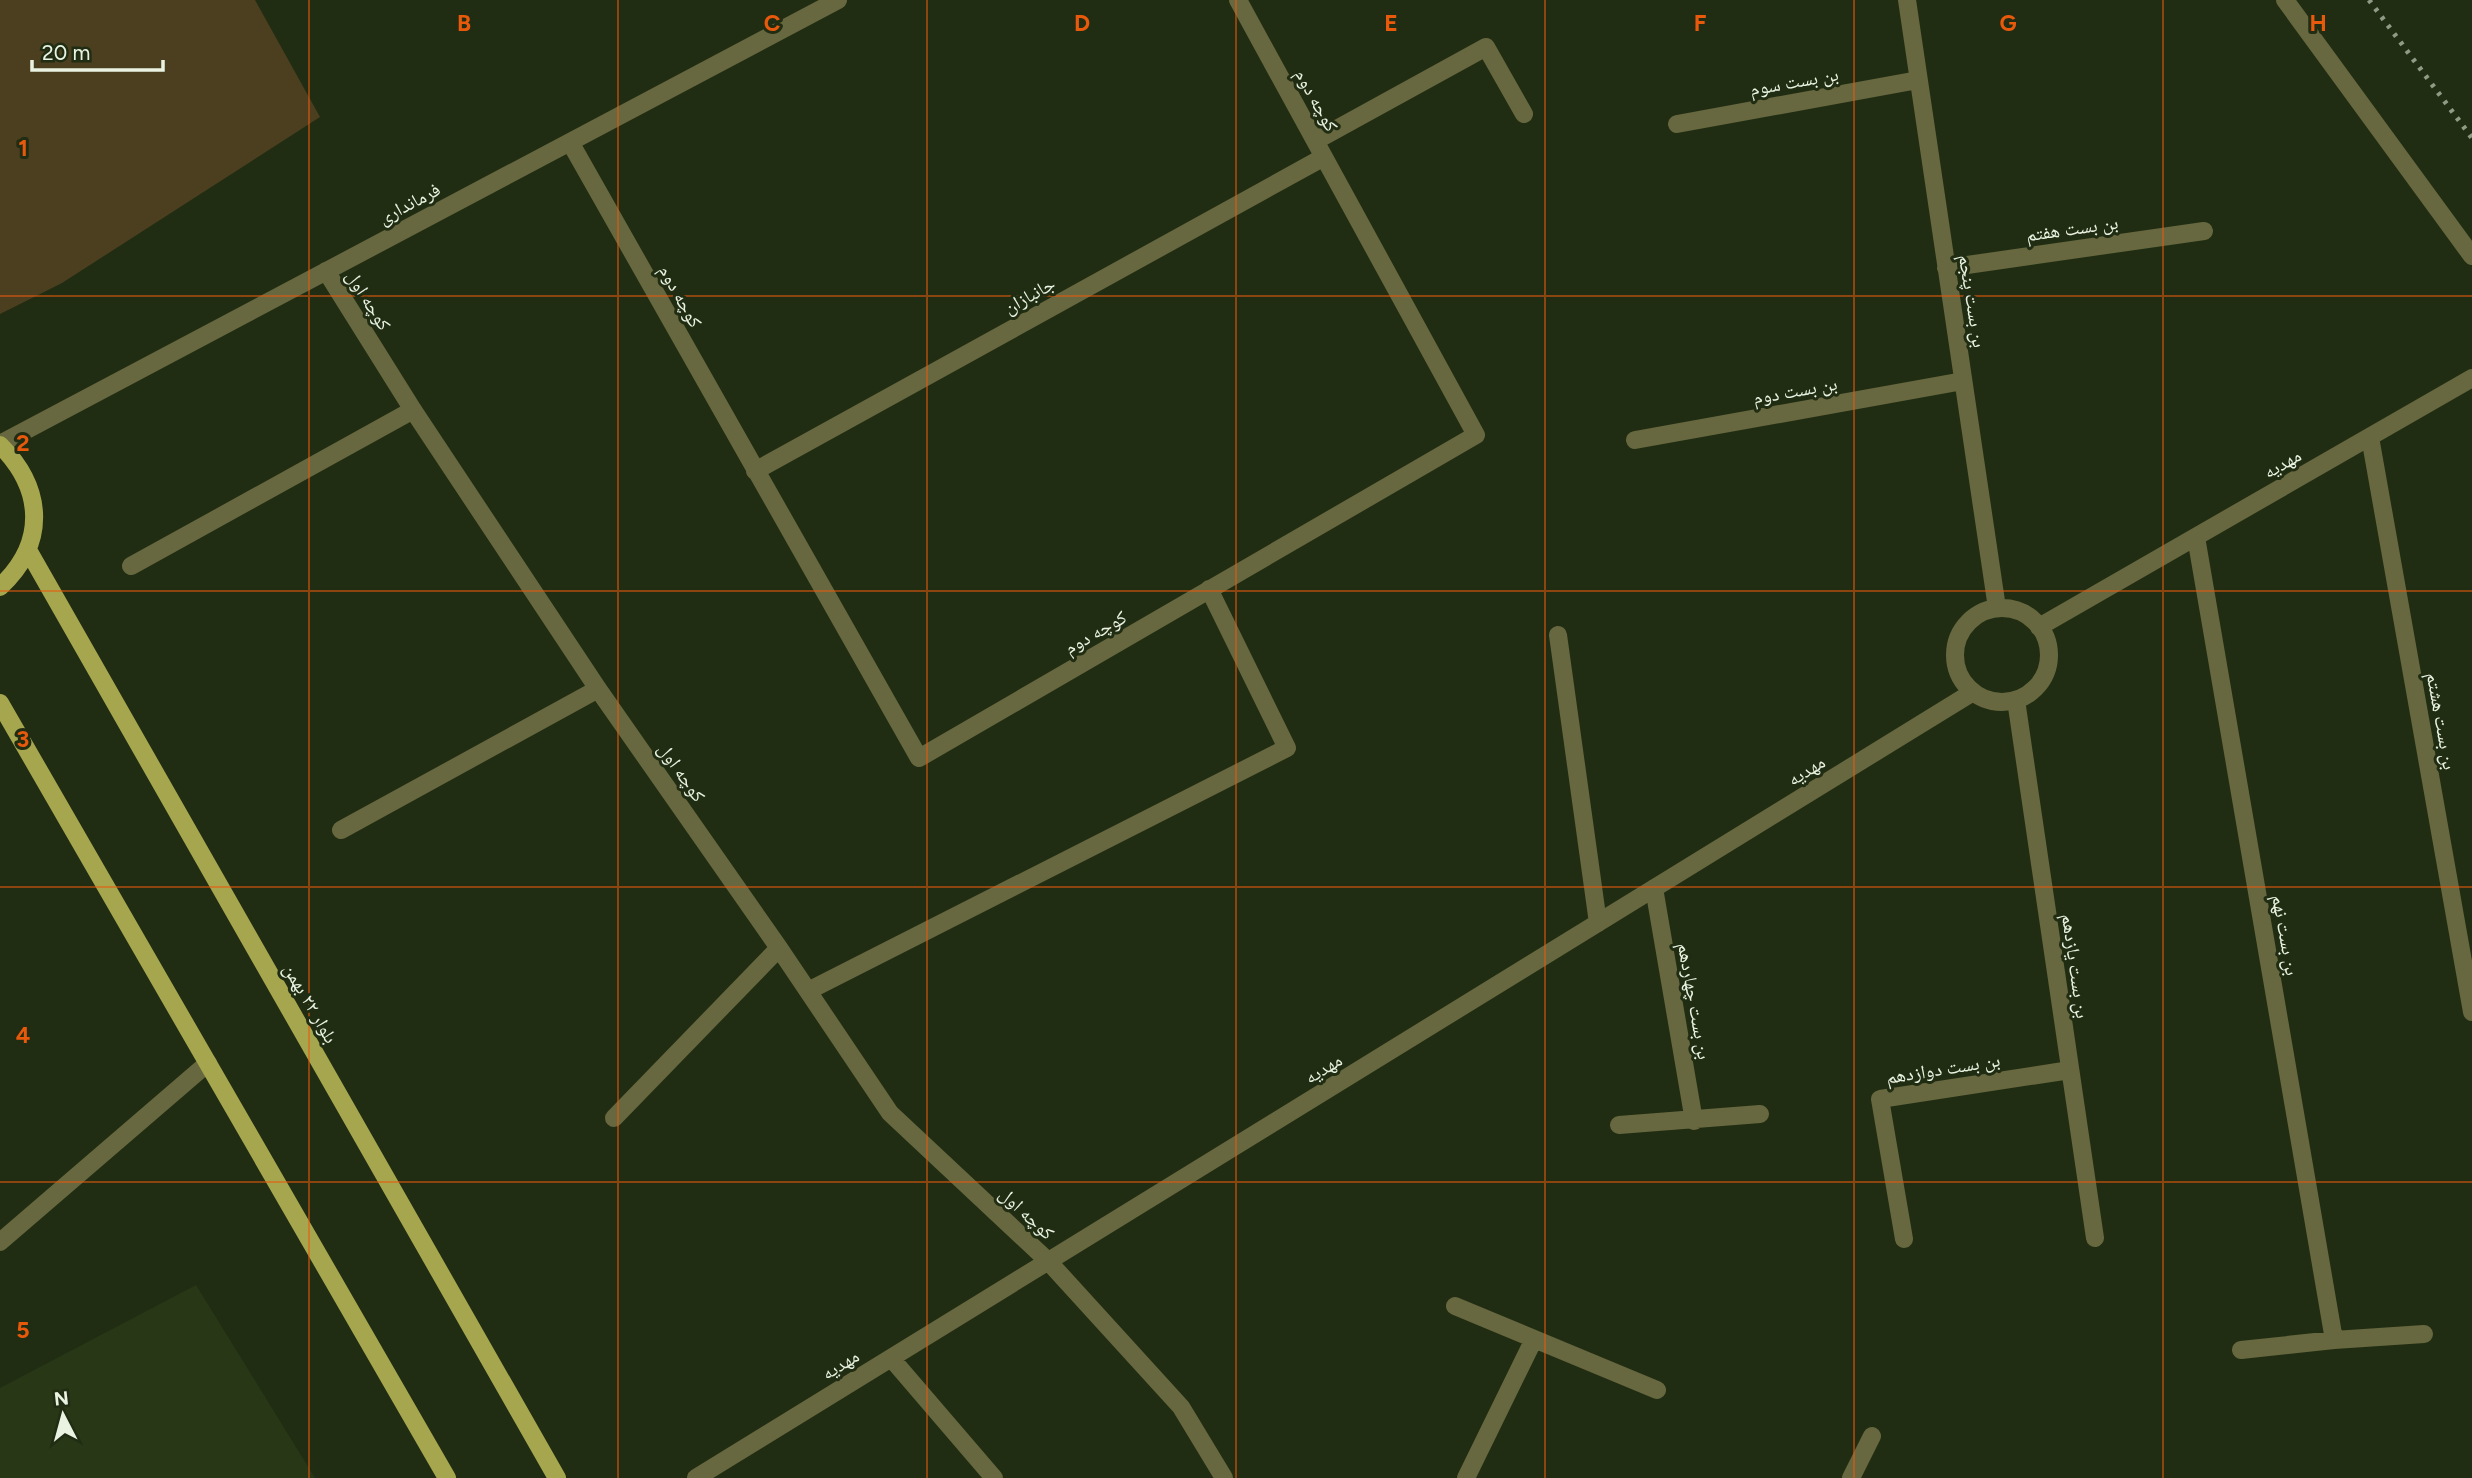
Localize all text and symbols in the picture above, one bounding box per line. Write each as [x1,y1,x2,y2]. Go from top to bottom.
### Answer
text: B [457,9,471,37]
text: C [764,9,781,37]
text: D [1074,9,1090,37]
text: E [1384,9,1398,37]
text: F [1694,9,1707,37]
text: G [1999,9,2017,37]
text: H [2309,9,2327,37]
scale bar [32,28,163,72]
text: 20 m [42,40,90,65]
street label: بن بست سوم [1748,62,1841,103]
street label: کوچه دوم [1288,65,1343,137]
text: 1 [18,134,28,162]
street label: فرمانداری [374,178,444,229]
street label: بن بست هفتم [2024,211,2120,247]
street label: بن بست پنجم [1953,253,1991,349]
street label: کوچه دوم [652,261,707,333]
street label: کوچه اول [341,266,396,335]
street label: جانبازان [999,272,1059,319]
street label: بن بست دوم [1751,372,1839,411]
text: 2 [16,429,30,457]
street label: مهدیه [2259,443,2305,483]
street label: کوچه دوم [1060,605,1132,661]
street label: بن بست هشتم [2421,671,2461,772]
text: 3 [17,725,29,753]
street label: کوچه اول [653,738,710,806]
street label: مهدیه [1783,750,1829,791]
street label: بن بست نهم [2266,893,2304,977]
street label: بن بست یازدهم [2056,912,2094,1020]
street label: بن بست چهاردهم [1672,941,1716,1061]
street label: بلوار ۲۲ بهمن [278,959,343,1047]
text: 4 [16,1021,30,1049]
street label: مهدیه [1300,1048,1346,1089]
street label: بن بست دوازدهم [1884,1048,2002,1090]
street label: کوچه اول [994,1182,1059,1245]
text: 5 [16,1316,30,1344]
street label: مهدیه [817,1344,863,1385]
north arrow [28,1380,98,1450]
text: N [53,1386,70,1411]

